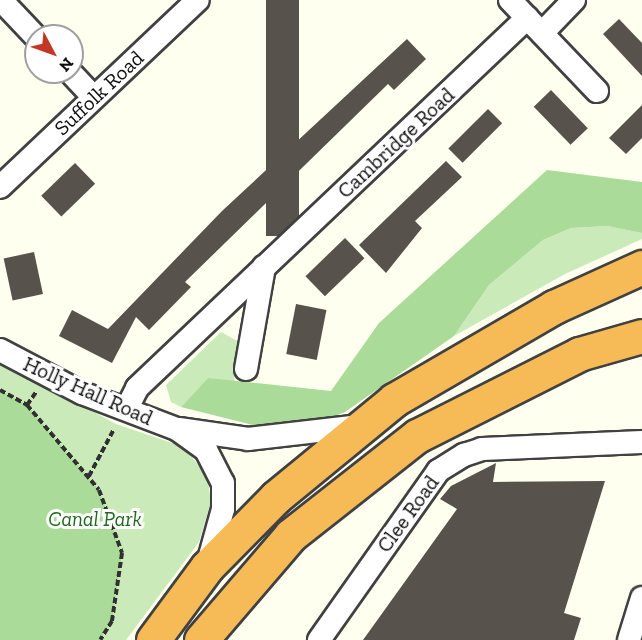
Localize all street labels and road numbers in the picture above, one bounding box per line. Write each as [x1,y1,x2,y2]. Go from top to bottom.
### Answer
street label: Suffolk Road [49,45,149,141]
street label: Cambridge Road [332,82,460,204]
street label: Holly Hall Road [19,351,157,431]
street label: Clee Road [372,471,444,557]

